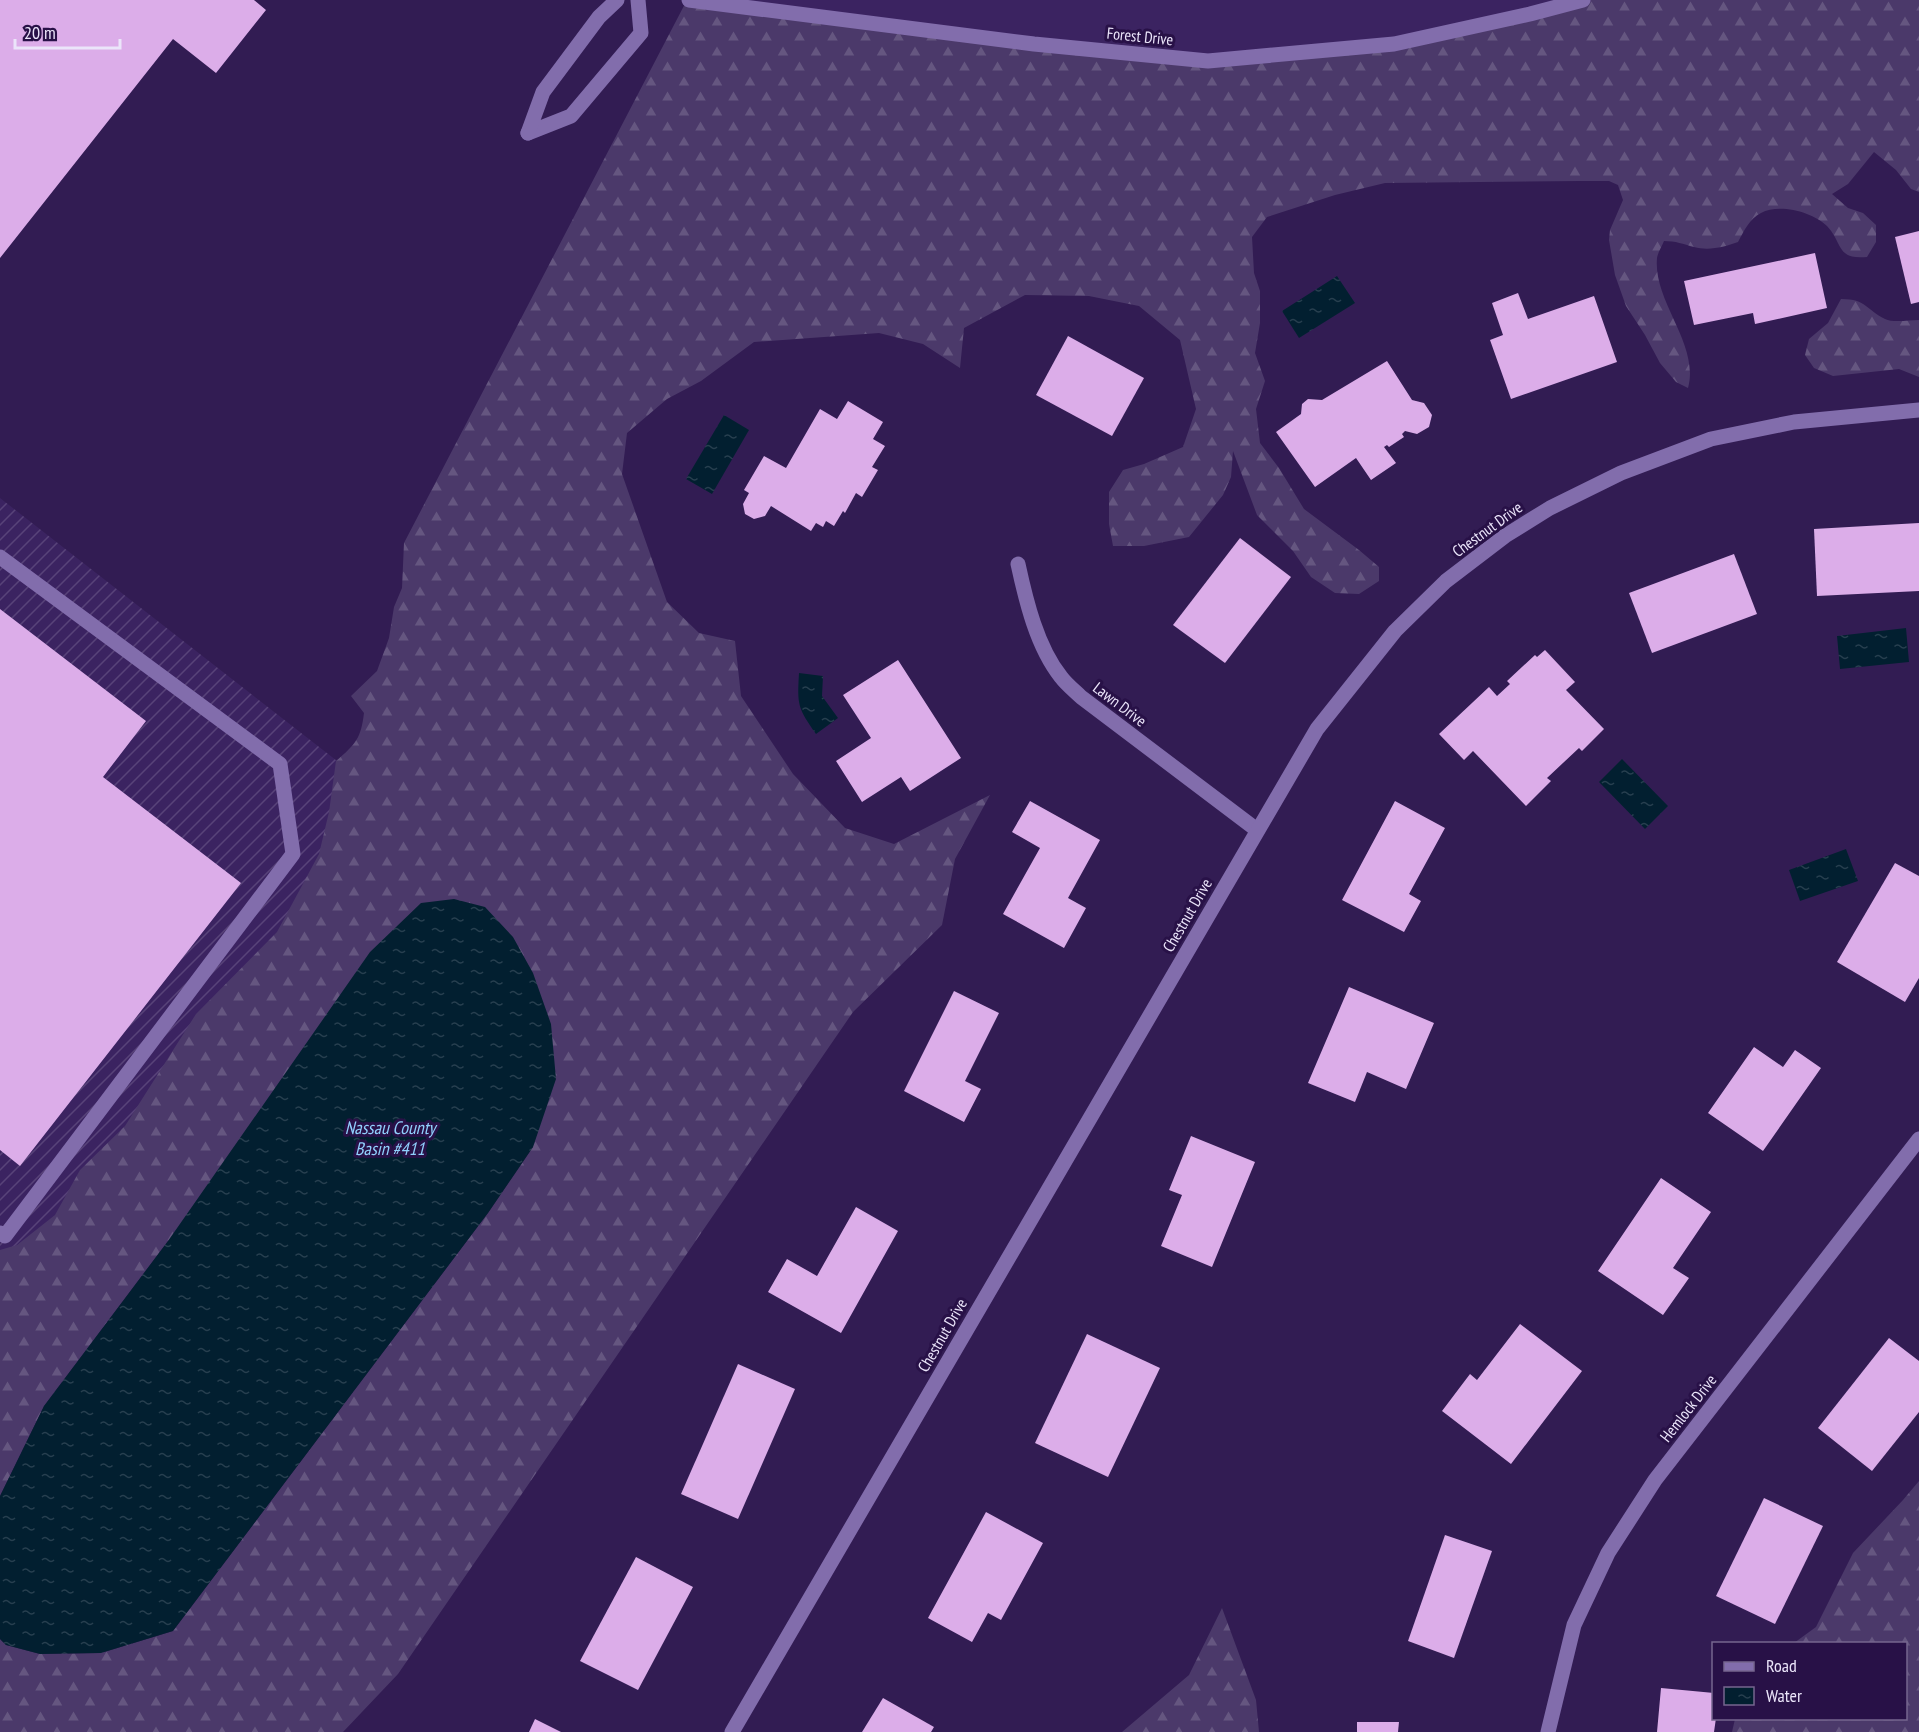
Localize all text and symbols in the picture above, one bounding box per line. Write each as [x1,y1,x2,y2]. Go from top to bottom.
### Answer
scale bar [15,12,120,50]
text: 20 m [24,21,56,44]
street label: Forest Drive [1106,23,1174,49]
street label: Chestnut Drive [1448,497,1526,561]
street label: Lawn Drive [1089,677,1151,731]
street label: Chestnut Drive [1158,875,1216,955]
water label: Nassau County Basin #411 [345,1116,438,1160]
street label: Chestnut Drive [913,1295,971,1375]
street label: Hemlock Drive [1655,1370,1721,1446]
legend [1712,1642,1907,1720]
text: Road [1766,1654,1797,1677]
text: Water [1766,1684,1802,1707]

